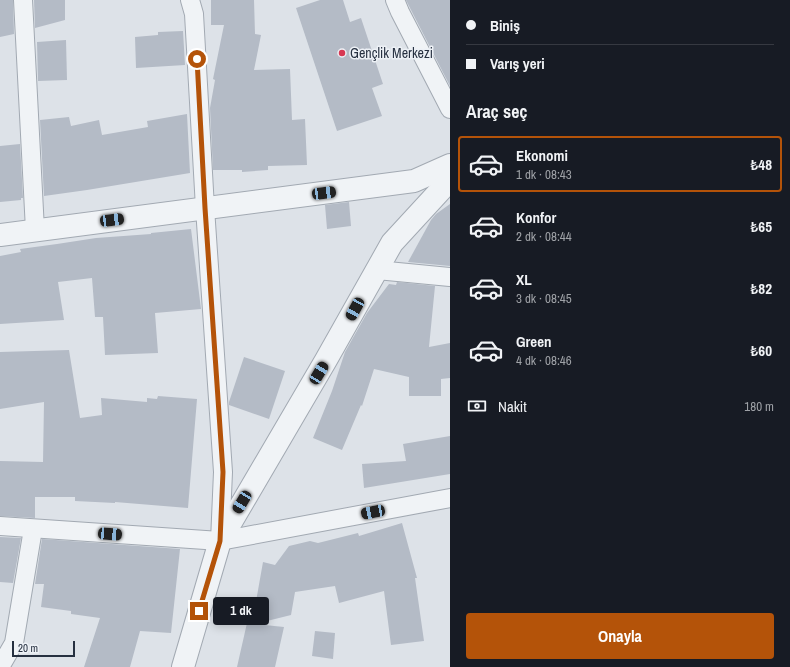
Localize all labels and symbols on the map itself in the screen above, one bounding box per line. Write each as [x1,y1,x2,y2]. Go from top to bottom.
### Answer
place label: Gençlik Merkezi [350,44,433,62]
marker: Gençlik Merkezi [337,48,347,58]
route start [188,50,206,68]
car [311,186,337,200]
car [99,213,125,227]
car [344,296,366,322]
car [308,360,330,386]
car [231,489,253,515]
car [360,504,386,520]
car [98,527,122,541]
callout: 1 dk [213,597,269,625]
route end [190,602,208,620]
scale bar [12,639,75,658]

